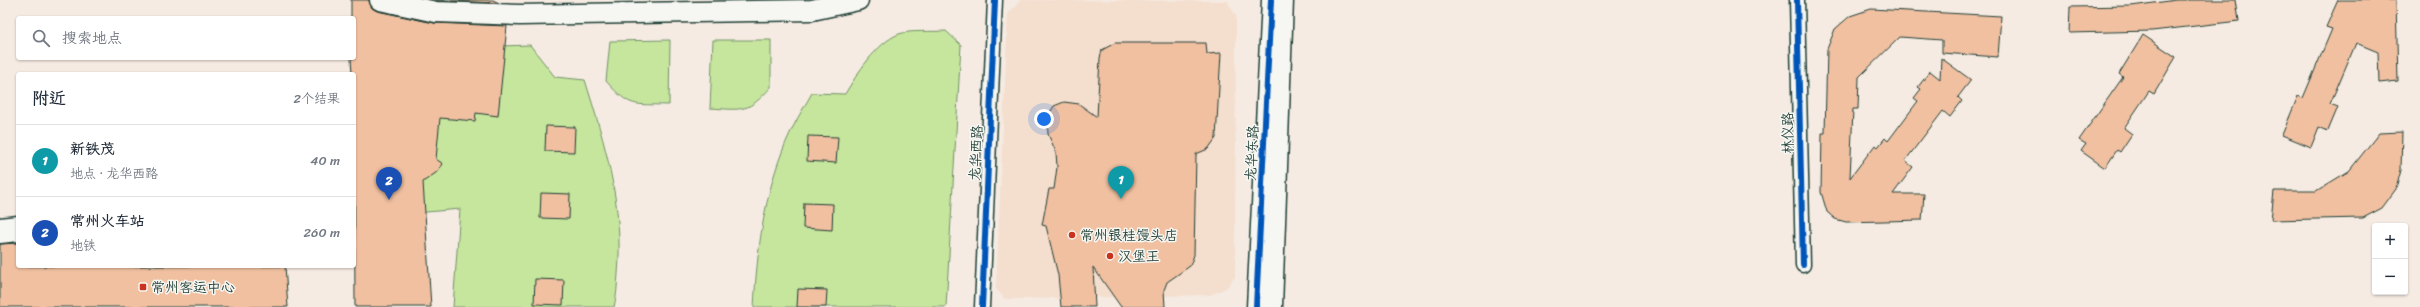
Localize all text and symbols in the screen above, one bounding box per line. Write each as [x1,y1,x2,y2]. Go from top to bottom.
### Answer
search box [16,16,356,60]
text: 搜索地点 [62,25,122,51]
icon: search [30,27,52,49]
text: 附近 [32,83,66,113]
text: 2个结果 [293,87,340,110]
your location [1034,109,1054,129]
street label: 林仪路 [1775,112,1801,154]
street label: 龙华西路 [962,124,990,182]
street label: 龙华东路 [1238,124,1266,182]
text: 新铁茂 [70,136,115,162]
text: 1 [42,149,48,172]
text: 40 m [310,149,340,172]
text: 地点 · 龙华西路 [70,162,158,185]
pin: 1 [1108,166,1134,199]
pin: 2 [376,167,402,200]
text: 常州火车站 [70,208,145,234]
text: 2 [41,221,49,244]
text: 260 m [304,221,340,244]
place label: 常州银桂馒头店 [1080,223,1178,248]
map controls [2372,223,2408,295]
button: + [2372,223,2408,259]
marker: 常州银桂馒头店 [1067,230,1077,240]
text: 地铁 [70,234,96,257]
place label: 汉堡王 [1118,244,1160,269]
marker: 汉堡王 [1105,251,1115,261]
button: − [2372,259,2408,295]
place label: 常州客运中心 [151,275,235,300]
marker: 常州客运中心 [138,282,148,292]

